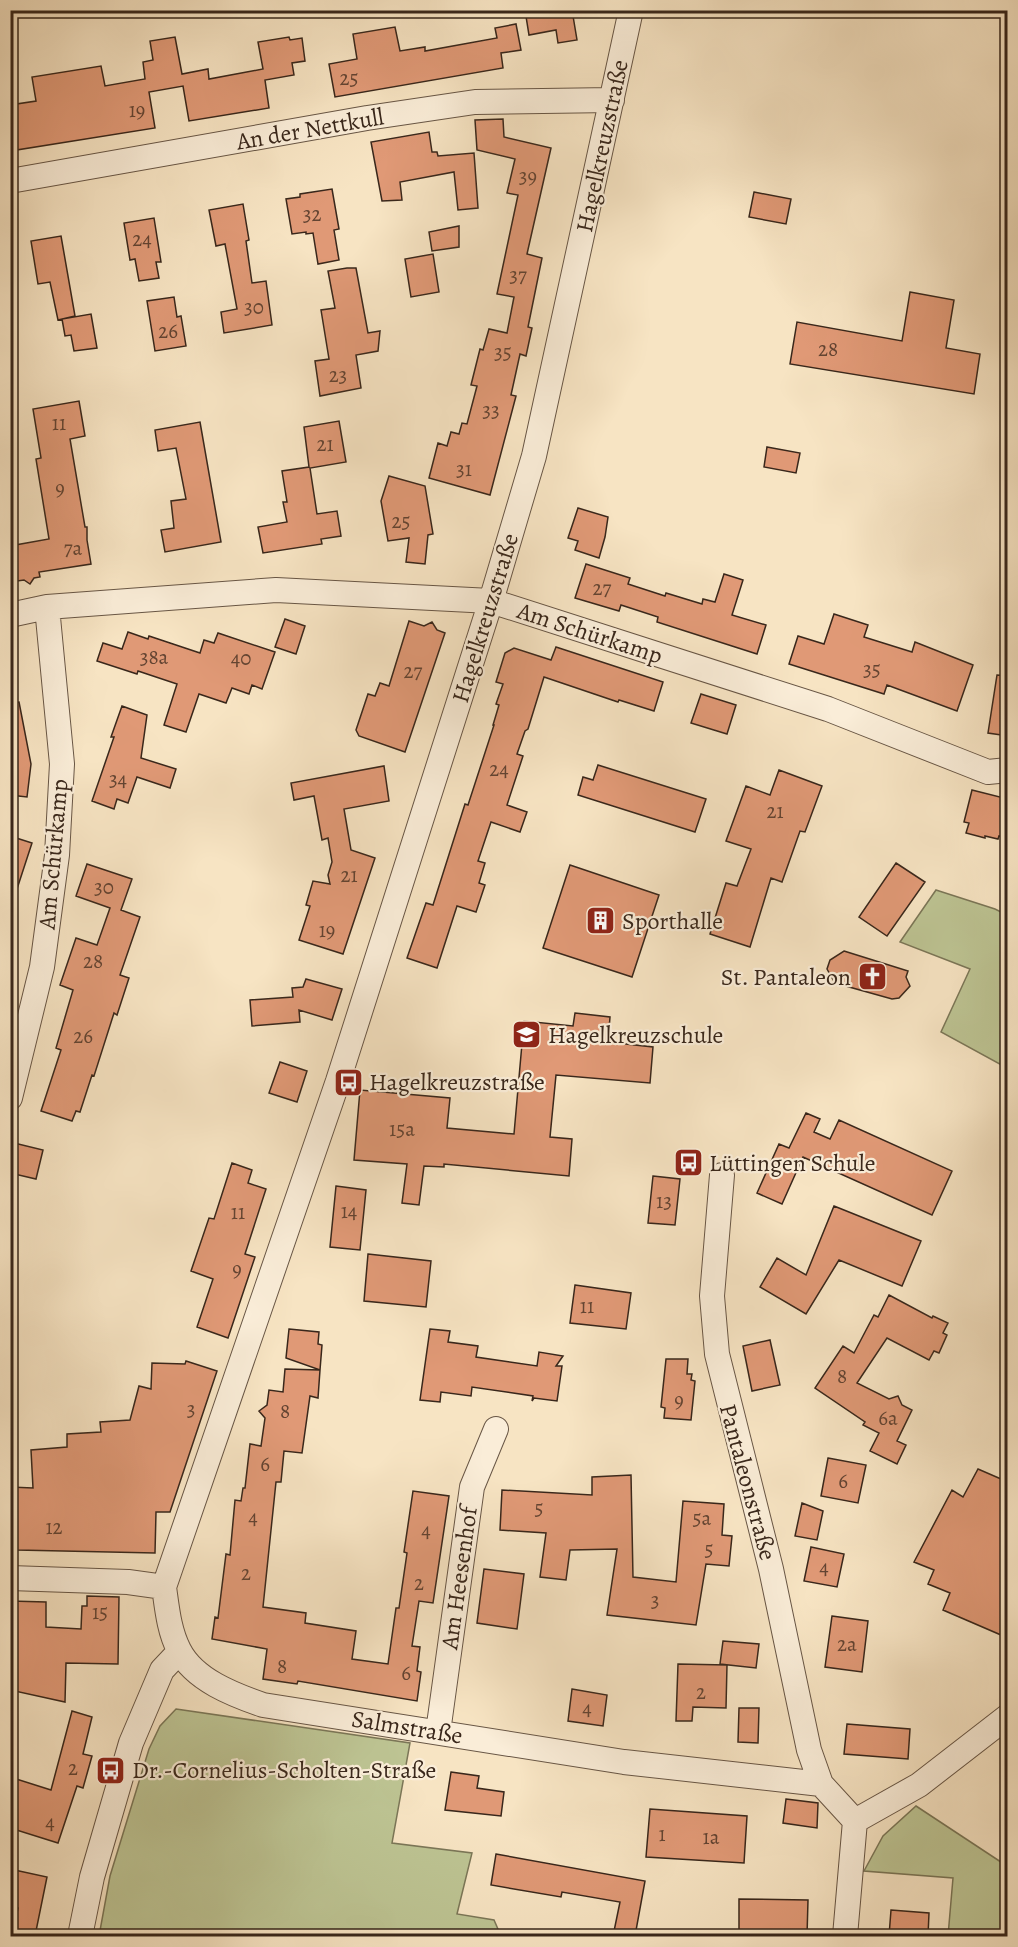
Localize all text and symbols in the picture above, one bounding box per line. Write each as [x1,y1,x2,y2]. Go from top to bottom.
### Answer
street label: Hagelkreuzstraße [568,57,636,235]
house number: 25 [339,64,359,92]
house number: 19 [129,96,145,124]
street label: An der Nettkull [233,100,386,158]
house number: 39 [519,162,537,190]
house number: 32 [303,200,321,228]
house number: 24 [132,225,152,253]
house number: 37 [509,261,527,289]
house number: 30 [244,293,264,321]
house number: 26 [158,317,178,345]
house number: 28 [818,335,838,363]
house number: 35 [494,338,512,366]
house number: 23 [329,361,347,389]
house number: 33 [482,396,500,424]
house number: 11 [52,409,66,437]
house number: 21 [316,430,334,458]
house number: 31 [456,455,472,483]
house number: 9 [55,474,65,502]
house number: 25 [391,507,411,535]
street label: Hagelkreuzstraße [444,529,526,707]
house number: 7a [64,534,83,562]
house number: 27 [593,574,612,602]
street label: Am Schürkamp [512,594,667,672]
house number: 38a [140,643,169,671]
house number: 40 [231,644,251,672]
house number: 35 [863,655,881,683]
house number: 27 [404,657,423,685]
house number: 24 [489,755,509,783]
house number: 34 [109,765,127,793]
street label: Am Schürkamp [30,777,76,932]
house number: 21 [766,797,784,825]
house number: 21 [340,861,358,889]
house number: 30 [94,873,114,901]
building icon: Sporthalle [585,905,617,937]
place label: Sporthalle [622,905,723,937]
house number: 19 [319,916,335,944]
house number: 28 [83,947,103,975]
place label: St. Pantaleon [721,961,851,993]
church icon: St. Pantaleon [856,961,888,993]
school or university icon: Hagelkreuzschule [511,1019,543,1051]
place label: Hagelkreuzschule [548,1019,723,1051]
house number: 26 [73,1022,93,1050]
bus stop icon: Hagelkreuzstraße [332,1066,364,1098]
place label: Hagelkreuzstraße [369,1066,545,1098]
house number: 15a [389,1115,415,1143]
bus stop icon: Lüttingen Schule [672,1147,704,1179]
place label: Lüttingen Schule [709,1147,875,1179]
house number: 13 [656,1187,672,1215]
house number: 14 [341,1197,357,1225]
house number: 11 [231,1198,245,1226]
house number: 9 [232,1255,242,1283]
house number: 11 [580,1292,594,1320]
house number: 8 [837,1362,847,1390]
house number: 9 [674,1386,684,1414]
house number: 3 [187,1395,195,1423]
house number: 8 [280,1397,290,1425]
street label: Pantaleonstraße [712,1400,784,1564]
house number: 6a [878,1404,898,1432]
house number: 6 [260,1450,270,1478]
house number: 6 [838,1467,848,1495]
house number: 5 [534,1494,544,1522]
street label: Am Heesenhof [433,1502,485,1652]
house number: 4 [248,1503,258,1531]
house number: 5a [693,1504,712,1532]
house number: 12 [45,1513,63,1541]
house number: 4 [421,1516,431,1544]
house number: 5 [704,1535,714,1563]
house number: 4 [819,1553,829,1581]
house number: 2 [241,1559,251,1587]
house number: 2 [414,1569,424,1597]
house number: 3 [651,1586,659,1614]
house number: 15 [92,1598,108,1626]
house number: 2a [837,1630,857,1658]
house number: 8 [277,1652,287,1680]
house number: 6 [401,1659,411,1687]
house number: 2 [696,1678,706,1706]
house number: 4 [582,1694,592,1722]
street label: Salmstraße [349,1702,465,1752]
house number: 2 [68,1754,78,1782]
bus stop icon: Dr.-Cornelius-Scholten-Straße [95,1754,127,1786]
place label: Dr.-Cornelius-Scholten-Straße [132,1754,436,1786]
house number: 4 [45,1808,55,1836]
house number: 1 [658,1820,666,1848]
house number: 1a [703,1823,720,1851]

